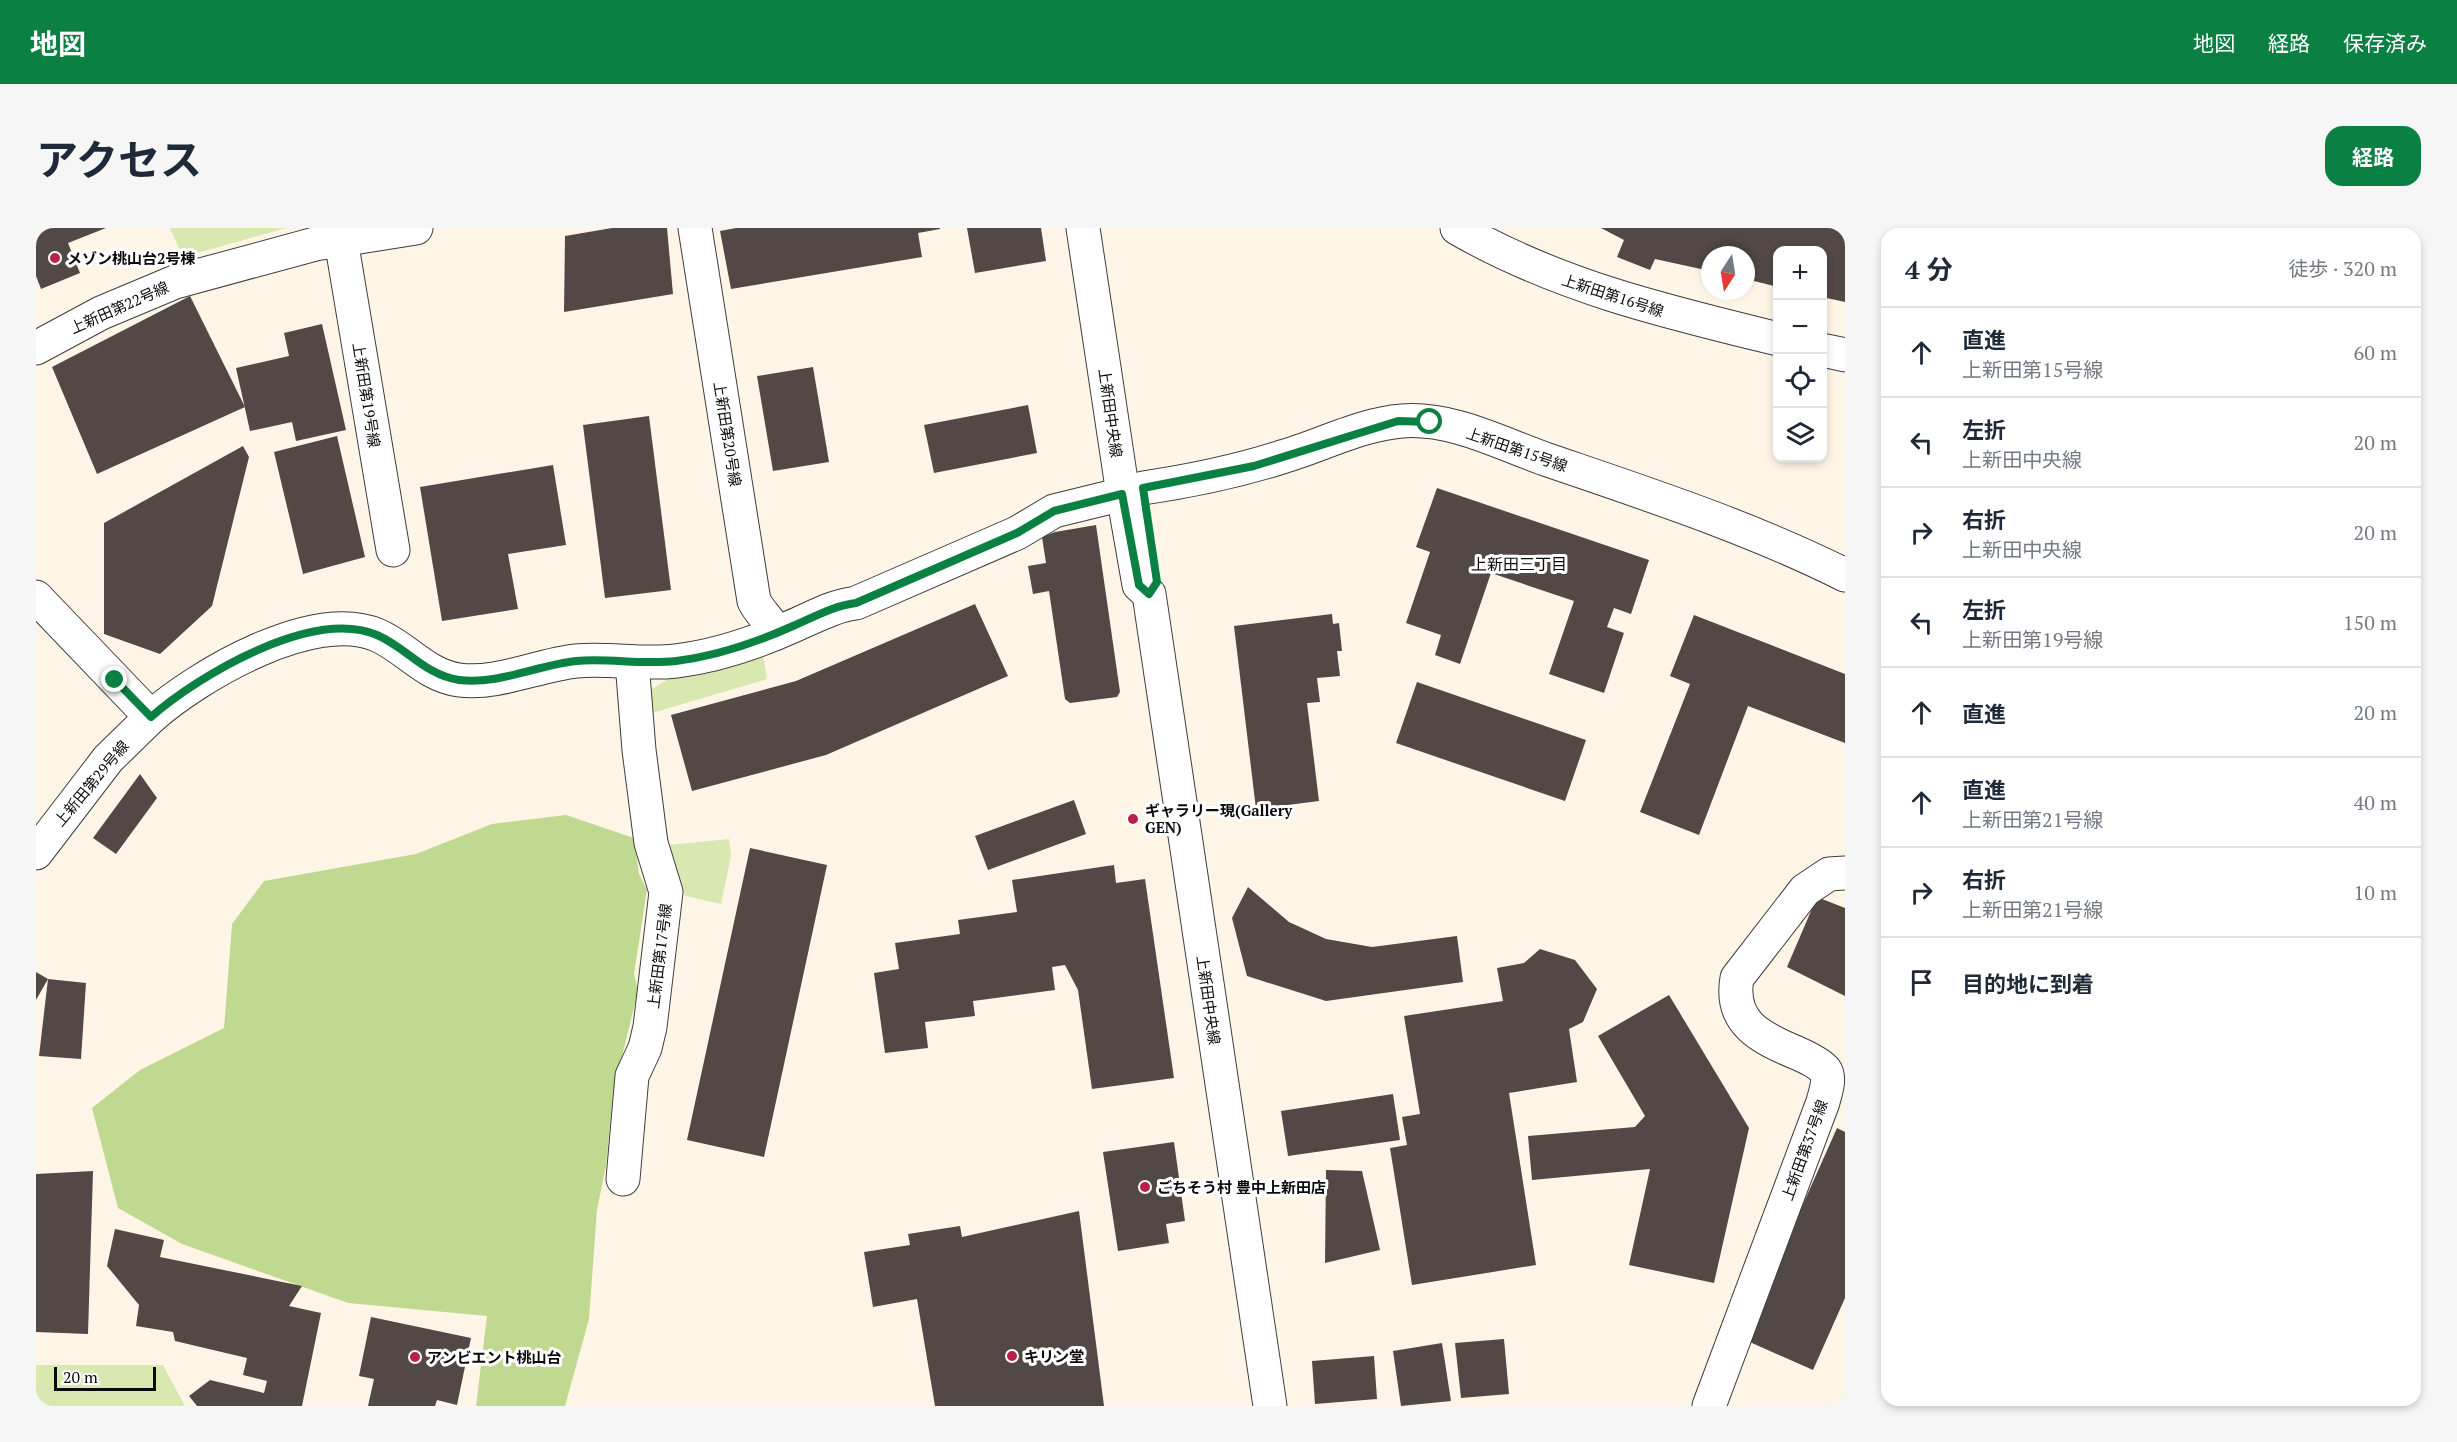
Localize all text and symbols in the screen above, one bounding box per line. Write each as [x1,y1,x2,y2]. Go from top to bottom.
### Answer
text: 地図 [30,25,86,62]
text: 地図 [2193,29,2235,57]
text: 経路 [2268,29,2310,57]
text: 保存済み [2343,29,2427,57]
button: 経路 [2325,126,2421,186]
text: アクセス [36,131,202,187]
north arrow [1701,246,1755,300]
map controls [1773,246,1827,462]
button: + [1773,246,1827,300]
place label: メゾン桃山台2号棟 [67,248,195,268]
marker: メゾン桃山台2号棟 [48,251,62,265]
text: 4 分 [1905,252,1953,286]
text: 徒歩 · 320 m [2288,255,2397,282]
street label: 上新田第16号線 [1560,269,1666,321]
street label: 上新田第22号線 [67,276,171,338]
button: − [1773,300,1827,354]
text: 直進 [1962,325,2006,354]
icon: ahead [1905,336,1938,369]
text: 60 m [2354,339,2397,366]
street label: 上新田第19号線 [349,341,385,449]
button: locate [1773,354,1827,408]
text: 上新田第15号線 [1962,356,2103,383]
street label: 上新田中央線 [1095,367,1127,459]
street label: 上新田第20号線 [710,380,746,488]
route start [1416,408,1442,434]
button: layers [1773,408,1827,462]
text: 左折 [1962,415,2006,444]
street label: 上新田第15号線 [1464,422,1570,476]
icon: left [1905,426,1938,459]
text: 20 m [2354,429,2397,456]
text: 上新田中央線 [1962,446,2082,473]
text: 右折 [1962,505,2006,534]
icon: right [1905,516,1938,549]
text: 20 m [2354,519,2397,546]
text: 上新田中央線 [1962,536,2082,563]
district label: 上新田三丁目 [1471,553,1567,575]
text: 左折 [1962,595,2006,624]
icon: left [1905,606,1938,639]
text: 150 m [2343,609,2397,636]
text: 上新田第19号線 [1962,626,2103,653]
route end [101,666,127,692]
icon: ahead [1905,696,1938,729]
text: 直進 [1962,699,2006,728]
text: 20 m [2354,699,2397,726]
street label: 上新田第29号線 [49,736,133,830]
text: 直進 [1962,775,2006,804]
icon: ahead [1905,786,1938,819]
text: 40 m [2354,789,2397,816]
place label: ギャラリー現(Gallery GEN) [1145,800,1293,837]
text: 上新田第21号線 [1962,806,2103,833]
marker: ギャラリー現(Gallery GEN) [1126,812,1140,826]
text: 右折 [1962,865,2006,894]
icon: right [1905,876,1938,909]
text: 10 m [2354,879,2397,906]
text: 上新田第21号線 [1962,896,2103,923]
street label: 上新田第17号線 [643,902,675,1010]
street label: 上新田中央線 [1193,954,1225,1046]
icon: arrive [1905,966,1938,999]
text: 目的地に到着 [1962,969,2094,998]
street label: 上新田第37号線 [1776,1097,1832,1203]
place label: ごちそう村 豊中上新田店 [1157,1177,1326,1197]
marker: ごちそう村 豊中上新田店 [1138,1180,1152,1194]
place label: キリン堂 [1024,1346,1084,1366]
place label: アンビエント桃山台 [427,1347,561,1367]
marker: キリン堂 [1005,1349,1019,1363]
marker: アンビエント桃山台 [408,1350,422,1364]
scale bar [54,1364,156,1392]
text: 20 m [63,1366,98,1388]

